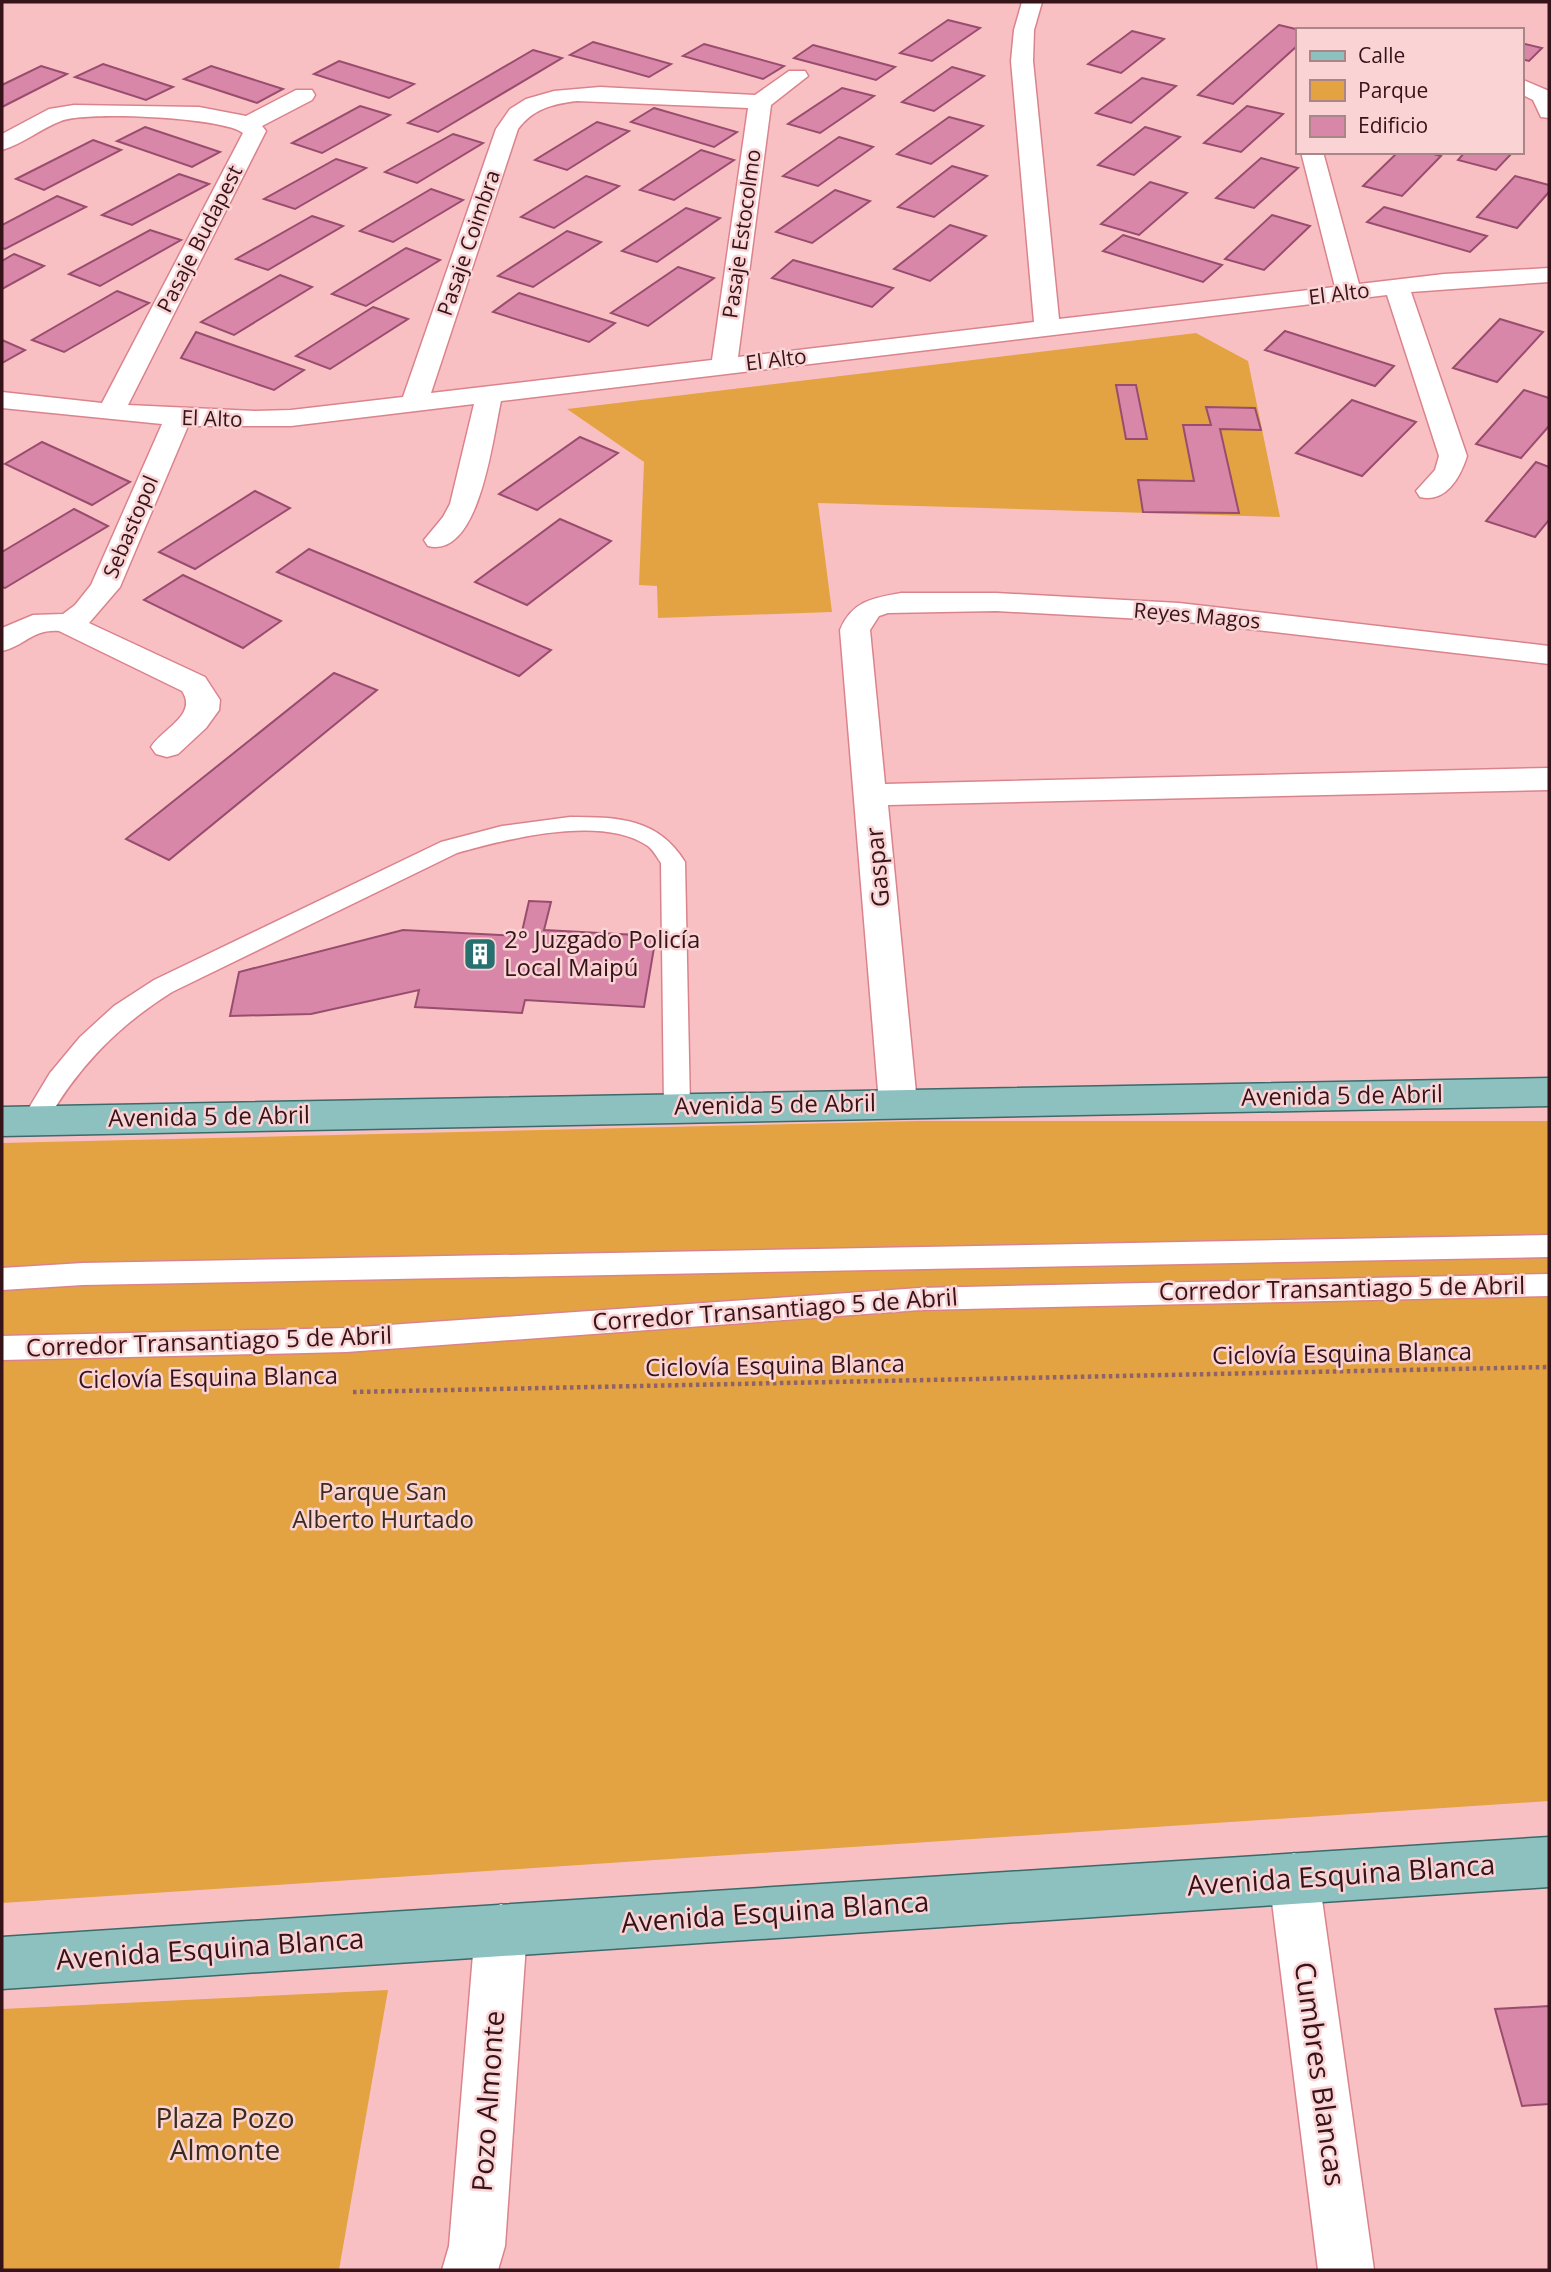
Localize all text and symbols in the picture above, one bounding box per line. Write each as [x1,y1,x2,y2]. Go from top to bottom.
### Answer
legend [1296,28,1523,154]
text: Calle [1358,41,1405,69]
text: Parque [1358,76,1428,104]
text: Edificio [1358,111,1428,139]
street label: Pasaje Estocolmo [715,148,767,320]
street label: Pasaje Budapest [150,160,248,317]
street label: Pasaje Coimbra [430,166,506,319]
street label: El Alto [1307,275,1371,311]
street label: El Alto [744,341,808,377]
street label: El Alto [181,403,243,433]
street label: Sebastopol [96,471,164,582]
street label: Reyes Magos [1133,596,1262,634]
street label: Gaspar [857,826,896,908]
place label: 2° Juzgado Policía Local Maipú [504,922,700,983]
building icon: 2° Juzgado Policía Local Maipú [461,935,499,973]
street label: Avenida 5 de Abril [1241,1076,1443,1113]
street label: Avenida 5 de Abril [674,1085,876,1122]
street label: Avenida 5 de Abril [108,1097,310,1134]
street label: Corredor Transantiago 5 de Abril [1159,1268,1525,1307]
street label: Corredor Transantiago 5 de Abril [591,1279,959,1338]
street label: Corredor Transantiago 5 de Abril [25,1318,393,1363]
street label: Ciclovía Esquina Blanca [1212,1334,1472,1371]
street label: Ciclovía Esquina Blanca [645,1346,905,1383]
street label: Ciclovía Esquina Blanca [78,1358,338,1395]
park label: Parque San Alberto Hurtado [292,1474,474,1535]
street label: Avenida Esquina Blanca [1186,1844,1496,1904]
street label: Avenida Esquina Blanca [620,1881,930,1941]
street label: Avenida Esquina Blanca [55,1918,365,1978]
street label: Cumbres Blancas [1286,1959,1356,2188]
street label: Pozo Almonte [462,2009,512,2193]
park label: Plaza Pozo Almonte [155,2098,295,2168]

